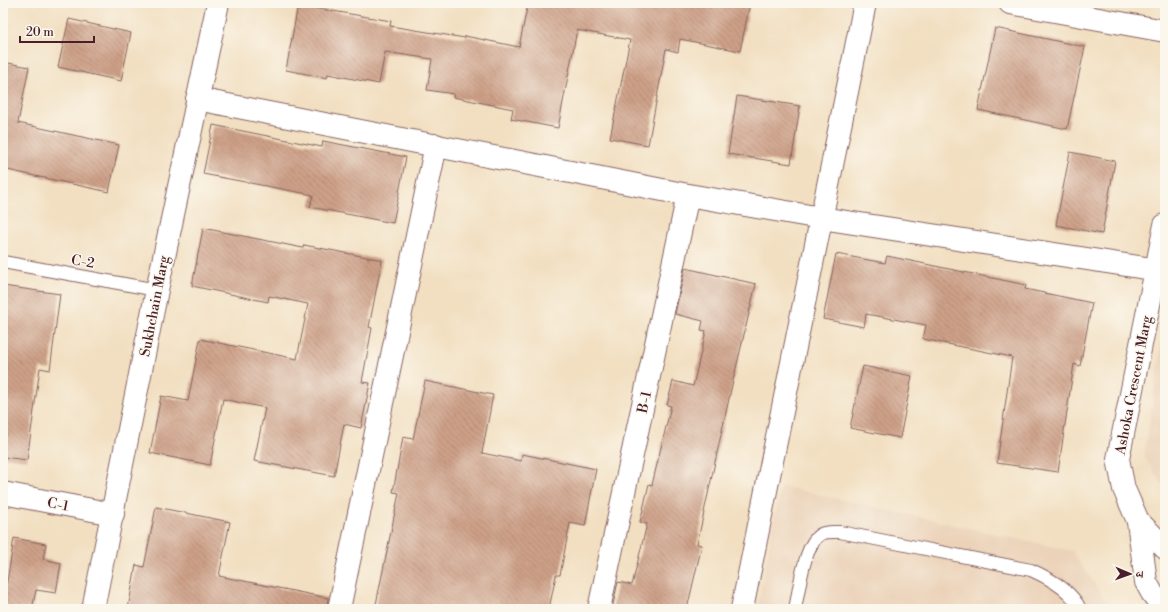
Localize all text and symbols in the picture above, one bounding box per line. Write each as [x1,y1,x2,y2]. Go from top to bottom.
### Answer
scale bar [20,18,94,44]
text: 20 m [26,25,54,40]
street label: C-2 [70,251,96,273]
street label: Sukhchain Marg [136,253,174,358]
street label: Ashoka Crescent Marg [1111,313,1156,457]
street label: B-1 [634,390,656,416]
street label: C-1 [46,494,70,516]
north arrow [1110,554,1150,594]
text: उ [1132,570,1146,579]

